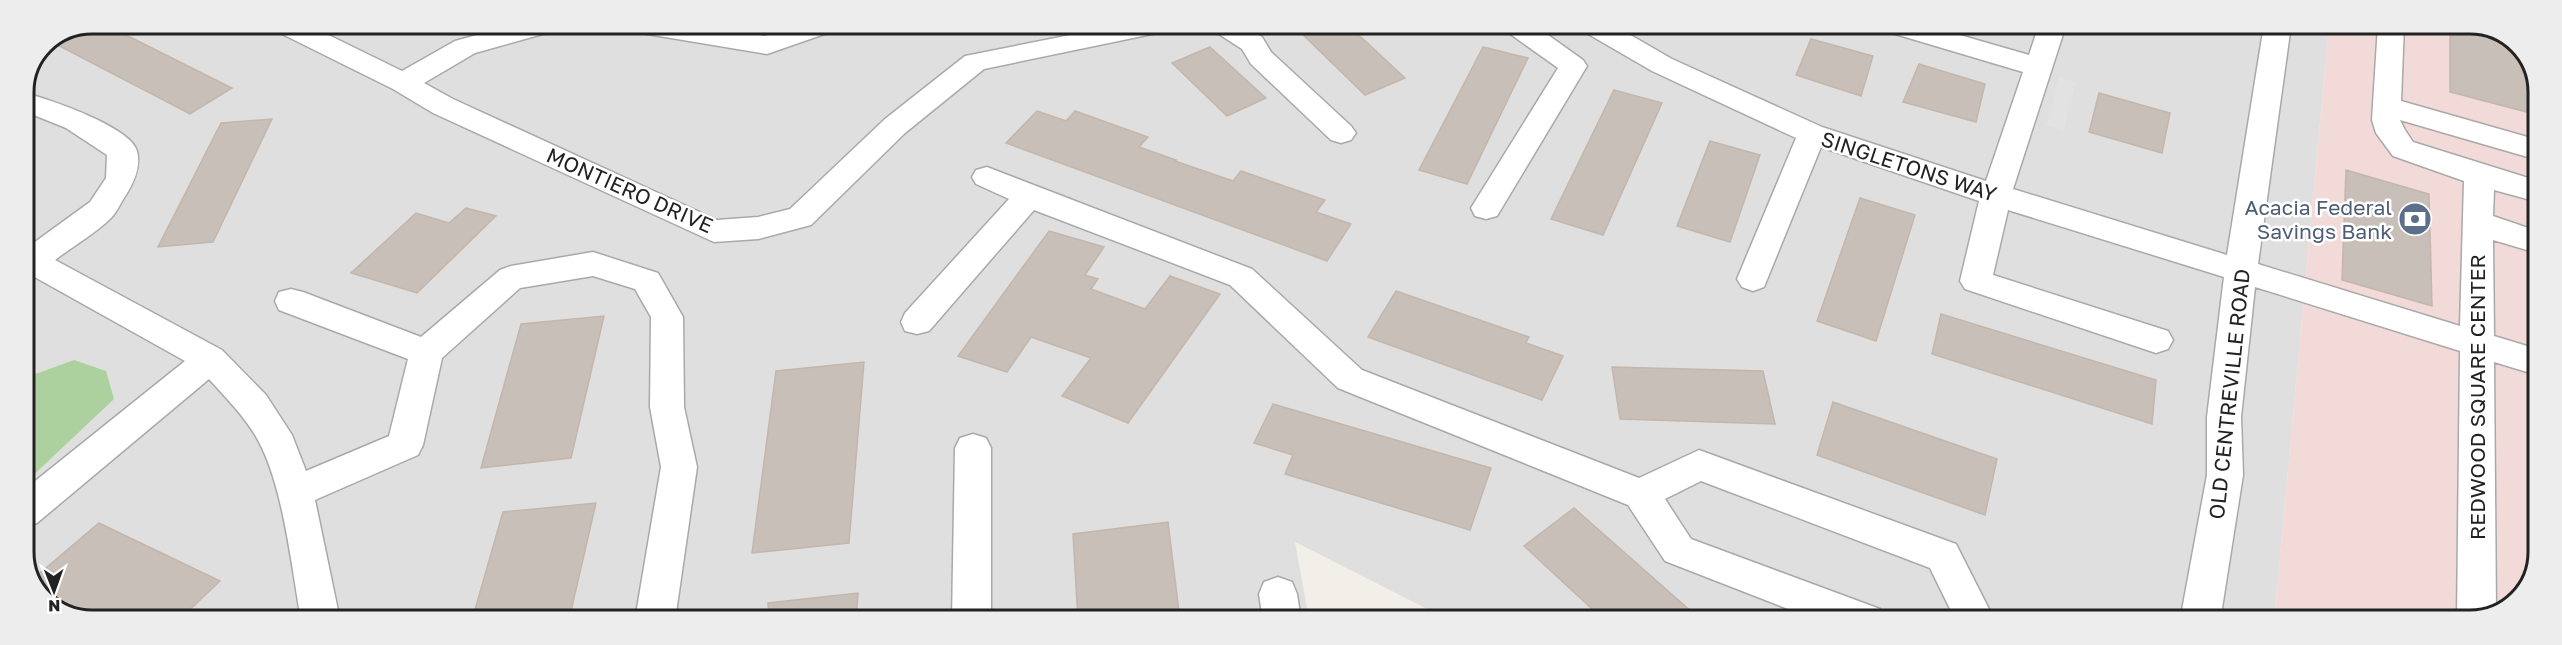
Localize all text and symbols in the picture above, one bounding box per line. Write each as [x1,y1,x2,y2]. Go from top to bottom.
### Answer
street label: SINGLETONS WAY [1818,125,2001,207]
street label: MONTIERO DRIVE [543,142,717,238]
place label: Acacia Federal Savings Bank [2245,194,2392,244]
bank icon: Acacia Federal Savings Bank [2397,201,2433,237]
street label: REDWOOD SQUARE CENTER [2464,254,2490,540]
street label: OLD CENTREVILLE ROAD [2203,267,2255,521]
north arrow [24,561,84,621]
text: N [48,596,61,616]

